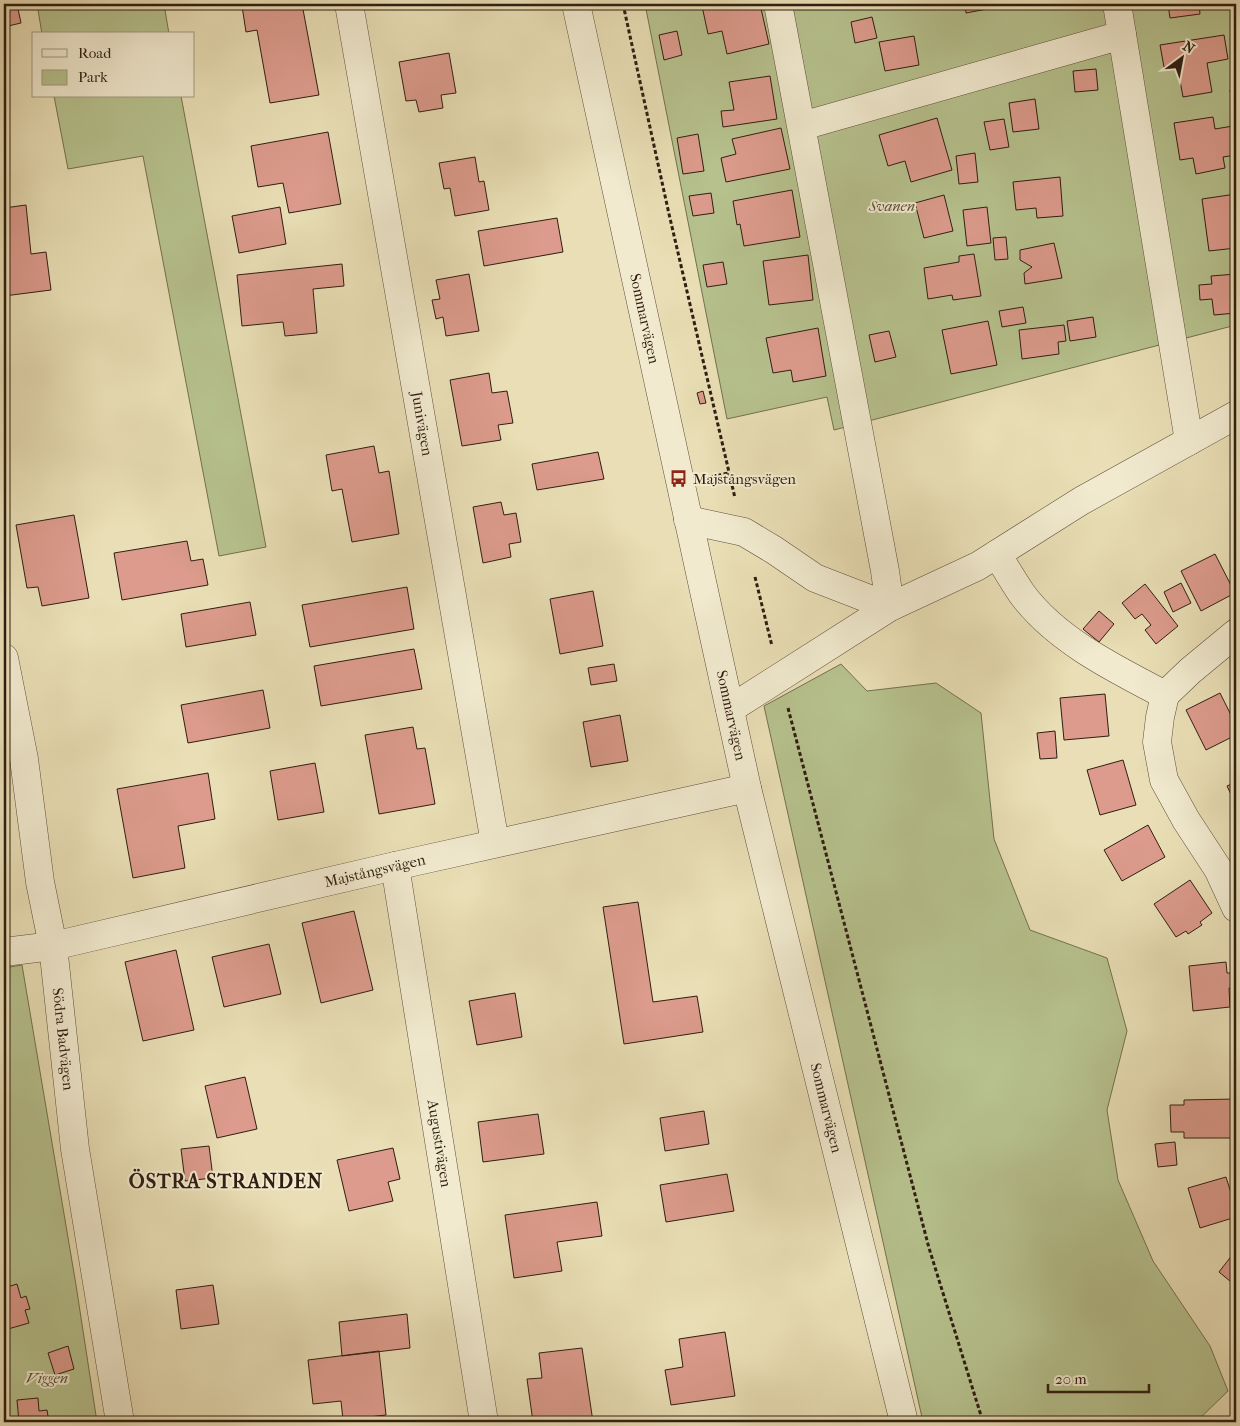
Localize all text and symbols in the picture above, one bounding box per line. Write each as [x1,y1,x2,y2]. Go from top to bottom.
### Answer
legend [32,32,195,98]
north arrow [1158,32,1208,82]
text: N [1180,37,1198,58]
text: Road [78,44,112,62]
text: Park [78,68,108,86]
park label: Svanen [868,197,915,215]
street label: Sommarvägen [626,272,663,366]
street label: Junivägen [407,389,437,458]
bus stop icon: Majstångsvägen [669,469,689,489]
place label: Majstångsvägen [693,470,796,488]
street label: Sommarvägen [713,668,750,762]
street label: Majstångsvägen [323,850,427,891]
street label: Södra Badvägen [49,987,78,1092]
street label: Sommarvägen [806,1061,846,1155]
street label: Augustivägen [423,1097,455,1189]
district label: ÖSTRA STRANDEN [129,1168,323,1193]
scale bar [1048,1361,1149,1393]
park label: Viggen [26,1369,68,1387]
text: 20 m [1055,1370,1087,1388]

